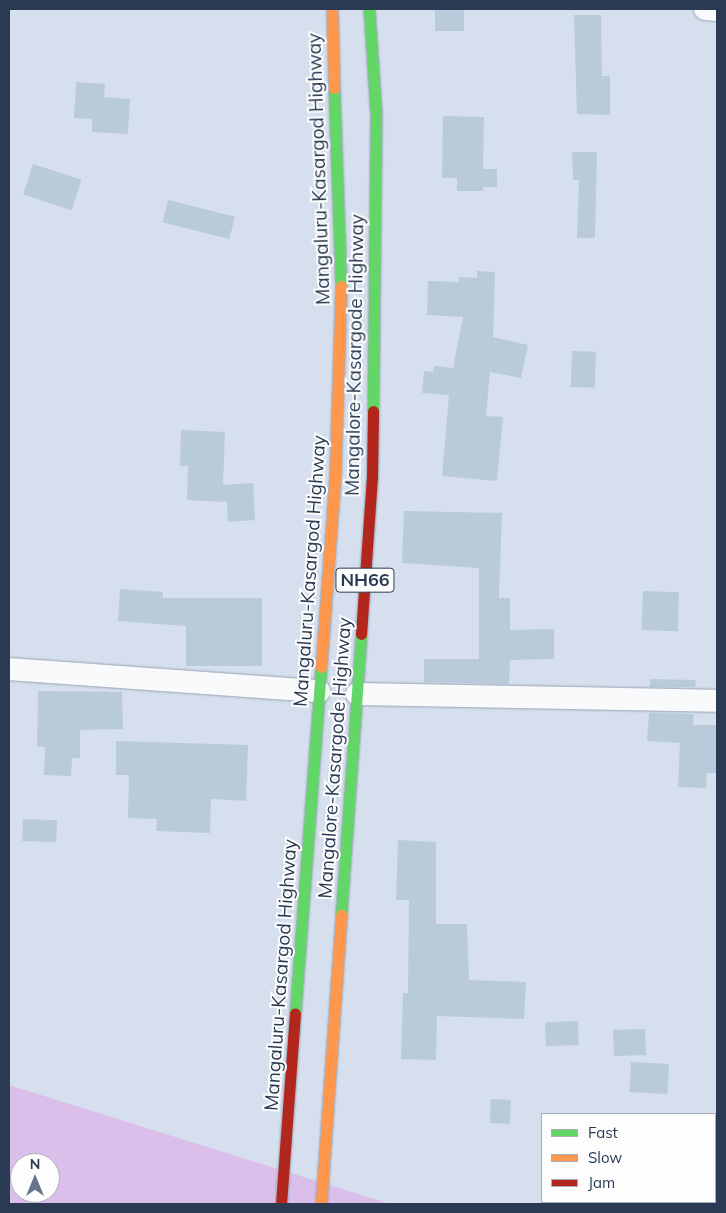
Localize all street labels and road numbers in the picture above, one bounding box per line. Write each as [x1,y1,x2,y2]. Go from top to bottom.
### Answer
street label: Mangaluru-Kasargod Highway [303,33,335,305]
street label: Mangalore-Kasargode Highway [341,214,369,496]
street label: Mangaluru-Kasargod Highway [289,434,331,708]
road number: NH66 [335,564,395,596]
street label: Mangalore-Kasargode Highway [314,617,356,899]
street label: Mangaluru-Kasargod Highway [260,838,302,1112]

